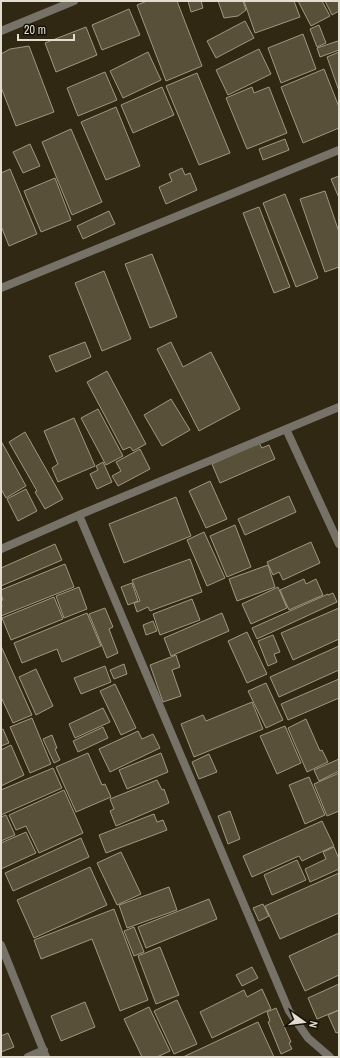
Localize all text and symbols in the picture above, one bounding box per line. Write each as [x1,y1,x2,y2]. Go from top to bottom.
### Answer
scale bar [18,16,74,42]
text: 20 m [24,22,46,38]
north arrow [284,1002,324,1042]
text: N [306,1020,321,1029]

